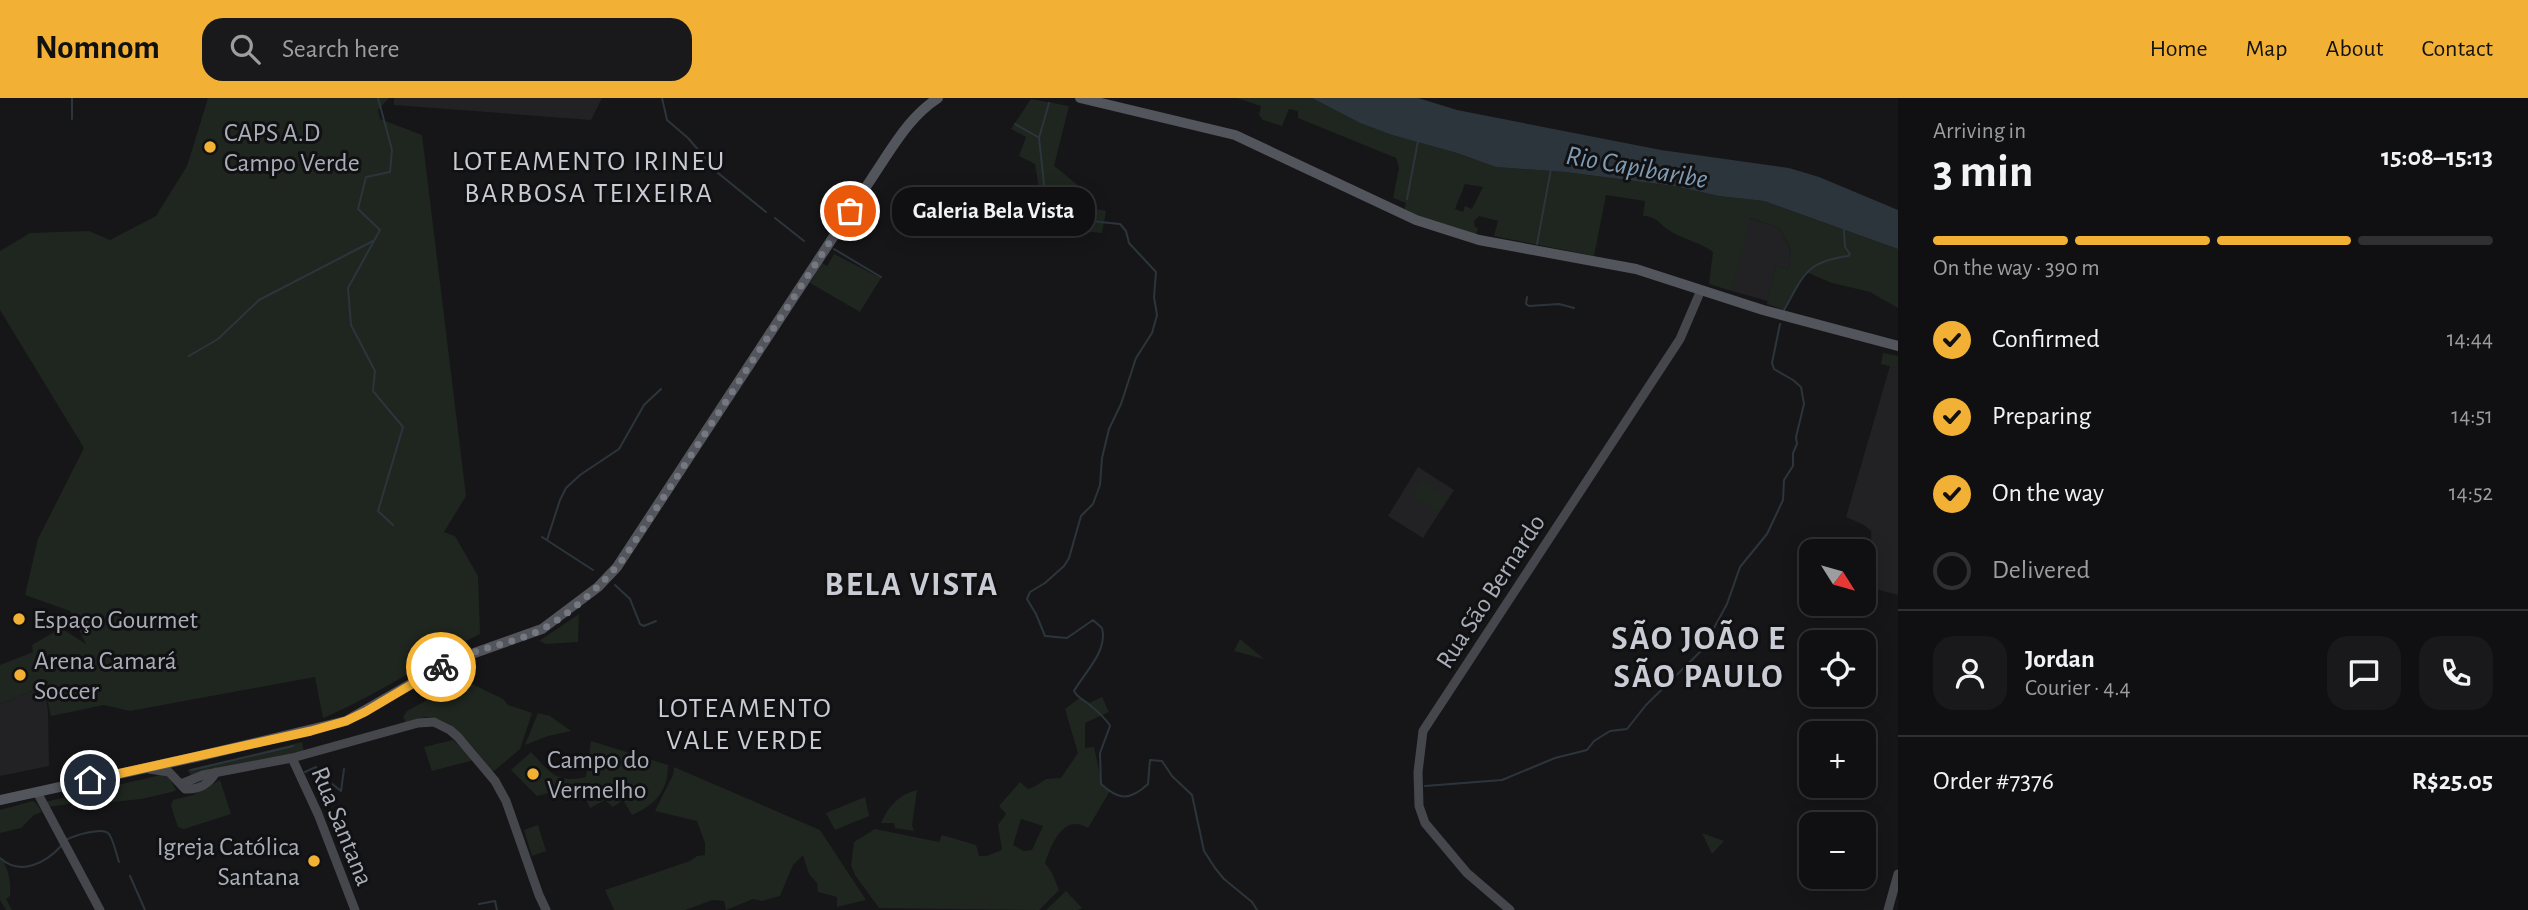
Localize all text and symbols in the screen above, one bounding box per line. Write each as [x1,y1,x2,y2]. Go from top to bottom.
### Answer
search box [202,18,692,81]
icon: search [226,30,264,68]
text: Nomnom [35,32,160,65]
text: Search here [282,36,400,62]
text: Home [2150,37,2208,61]
text: Map [2246,37,2288,61]
text: About [2326,37,2383,61]
text: Contact [2421,37,2493,61]
place label: CAPS A.D Campo Verde [224,120,360,176]
text: Arriving in [1933,120,2026,143]
marker: CAPS A.D Campo Verde [202,139,218,155]
water label: Rio Capibaribe [1564,142,1710,194]
text: 15:08–15:13 [2381,144,2493,170]
district label: LOTEAMENTO IRINEU BARBOSA TEIXEIRA [452,148,726,208]
text: 3 min [1933,149,2033,195]
pin [820,181,880,241]
callout: Galeria Bela Vista [892,186,1095,236]
icon: bag [831,192,869,230]
text: Galeria Bela Vista [913,200,1074,223]
text: On the way · 390 m [1933,257,2100,280]
icon: check [1933,321,1971,359]
text: Confirmed [1992,326,2100,352]
text: 14:44 [2447,328,2493,351]
icon: check [1933,398,1971,436]
text: Preparing [1992,403,2091,429]
text: 14:51 [2451,405,2493,428]
icon: check [1933,475,1971,513]
text: On the way [1992,480,2104,506]
text: 14:52 [2449,482,2493,505]
street label: Rua São Bernardo [1431,510,1550,673]
north arrow [1799,539,1876,616]
map controls [1799,539,1876,889]
text: Delivered [1992,557,2090,583]
district label: BELA VISTA [825,569,999,602]
place label: Espaço Gourmet [33,607,198,633]
marker: Espaço Gourmet [11,611,27,627]
district label: SÃO JOÃO E SÃO PAULO [1611,619,1787,694]
button: locate [1799,630,1876,707]
courier [406,632,476,702]
button: person [1933,636,2007,710]
button: chat [2327,636,2401,710]
button: phone [2419,636,2493,710]
text: Jordan [2025,646,2095,672]
place label: Arena Camará Soccer [34,648,177,704]
icon: bike [422,648,460,686]
marker: Arena Camará Soccer [12,667,28,683]
text: Courier · 4.4 [2025,677,2131,700]
district label: LOTEAMENTO VALE VERDE [657,695,833,755]
button: + [1799,721,1876,798]
place label: Campo do Vermelho [547,747,650,803]
pin [60,750,120,810]
icon: home [71,761,109,799]
street label: Rua Santana [306,763,378,890]
marker: Campo do Vermelho [525,766,541,782]
text: Order #7376 [1933,768,2054,794]
text: R$25.05 [2412,768,2493,794]
button: − [1799,812,1876,889]
place label: Igreja Católica Santana [157,834,300,890]
marker: Igreja Católica Santana [306,853,322,869]

